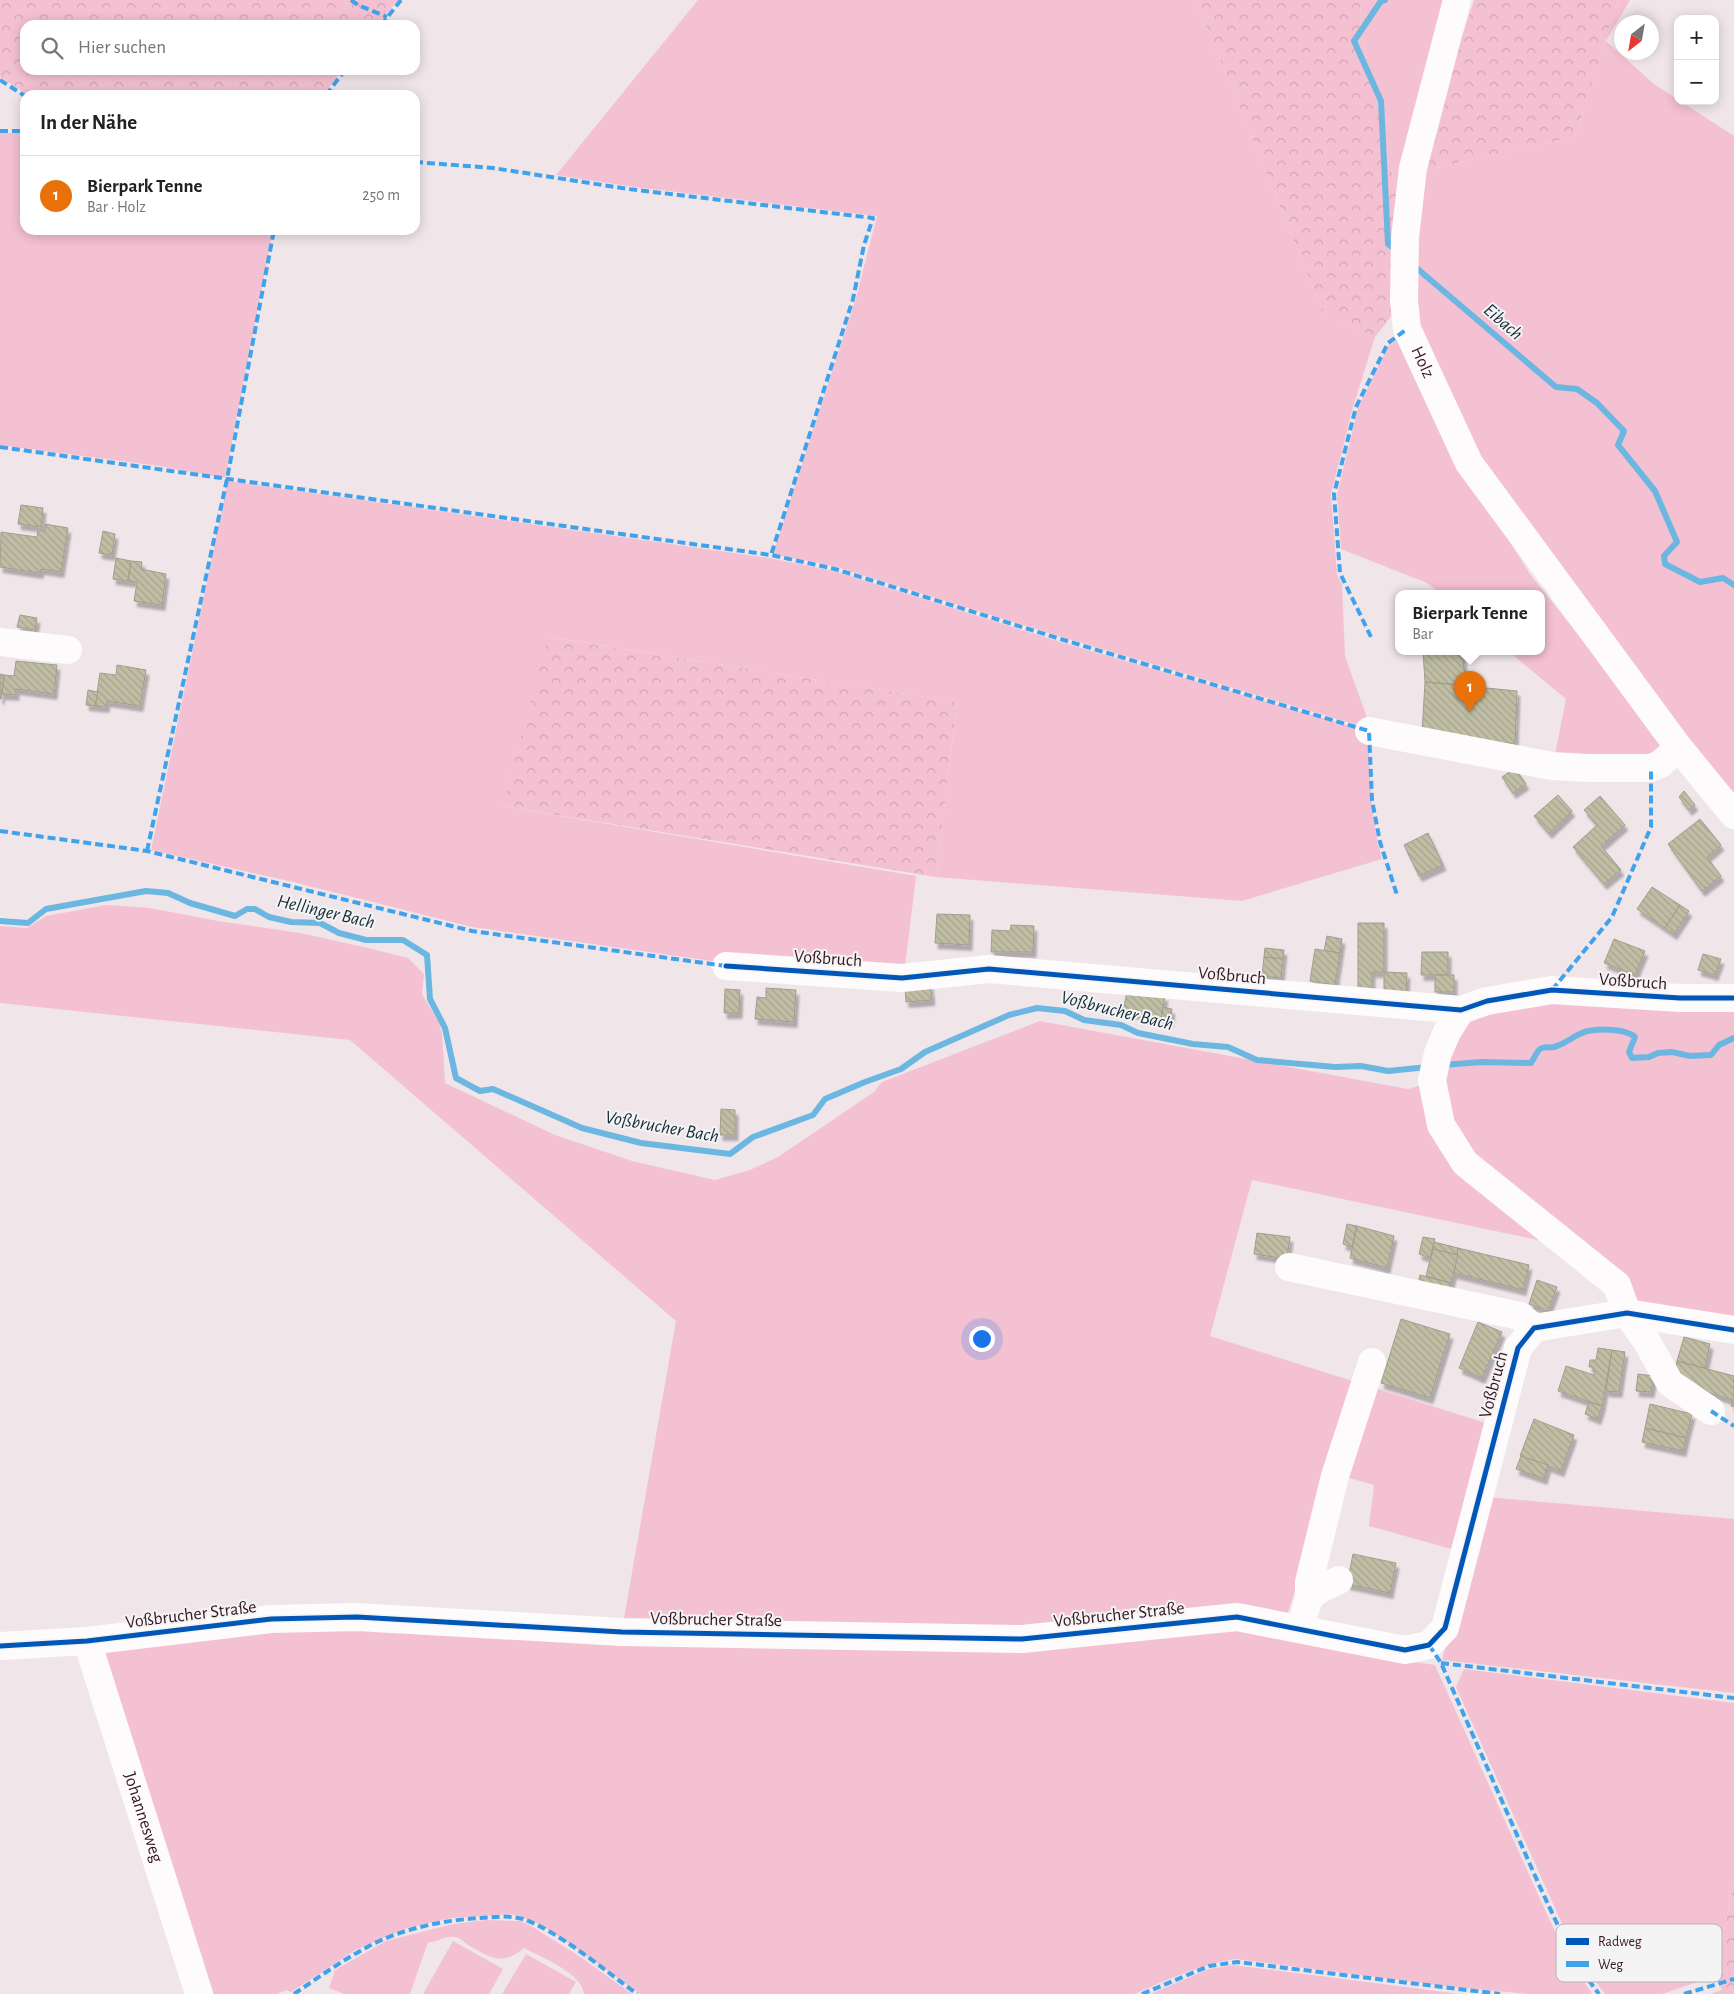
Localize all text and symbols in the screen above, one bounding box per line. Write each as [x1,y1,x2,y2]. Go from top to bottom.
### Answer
north arrow [1614,15,1659,60]
map controls [1674,15,1719,105]
button: + [1674,15,1719,60]
search box [20,20,420,75]
icon: search [38,34,66,62]
text: Hier suchen [78,38,166,57]
button: − [1674,60,1719,105]
text: In der Nähe [40,112,137,133]
text: Bierpark Tenne [87,177,202,196]
text: 1 [53,187,59,203]
text: 250 m [362,187,400,203]
text: Bar · Holz [87,199,146,215]
water label: Eibach [1480,300,1526,344]
street label: Holz [1407,344,1437,381]
popup [1395,590,1545,655]
text: Bierpark Tenne [1412,604,1528,623]
text: Bar [1412,626,1433,642]
pin: 1 [1454,671,1486,712]
water label: Hellinger Bach [275,892,377,932]
street label: Voßbruch [793,948,863,970]
street label: Voßbruch [1197,964,1267,988]
street label: Voßbruch [1598,971,1668,993]
water label: Voßbrucher Bach [1059,988,1175,1034]
water label: Voßbrucher Bach [604,1108,720,1146]
your location [969,1326,995,1352]
street label: Voßbruch [1476,1350,1512,1420]
street label: Voßbrucher Straße [124,1598,258,1632]
street label: Voßbrucher Straße [1052,1599,1186,1631]
street label: Voßbrucher Straße [650,1610,782,1630]
street label: Johannesweg [120,1770,166,1865]
legend [1556,1924,1722,1982]
text: Radweg [1598,1935,1642,1949]
text: Weg [1598,1958,1623,1972]

